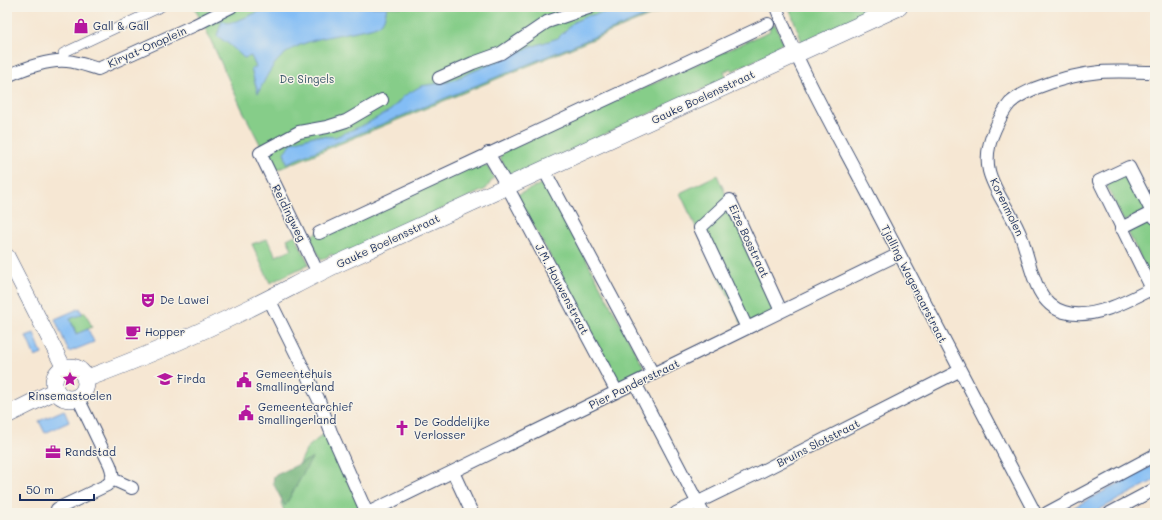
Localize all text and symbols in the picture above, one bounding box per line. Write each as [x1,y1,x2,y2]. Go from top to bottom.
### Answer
shop icon: Gall & Gall [72,17,90,35]
place label: Gall & Gall [93,18,149,33]
street label: Kiryat-Onoplein [105,22,189,71]
street label: Gauke Boelensstraat [649,66,757,127]
park label: De Singels [280,71,334,86]
street label: Korenmolen [987,175,1028,238]
street label: Reidingweg [269,182,310,244]
street label: Eize Bosstraat [726,202,773,280]
street label: Gauke Boelensstraat [334,210,442,271]
street label: Tjalling Wagenaarstraat [878,222,951,346]
street label: J.M. Houwenstraat [532,241,593,337]
theatre icon: De Lawei [139,291,157,309]
place label: De Lawei [160,292,209,307]
cafe icon: Hopper [124,323,142,341]
place label: Hopper [145,324,185,339]
street label: Pier Panderstraat [586,355,682,412]
place label: Gemeentehuis Smallingerland [256,366,334,394]
place icon: Rinsemastoelen [61,370,79,388]
school or university icon: Firda [156,370,174,388]
place label: Firda [177,371,206,386]
public building icon: Gemeentehuis Smallingerland [235,371,253,389]
place label: Rinsemastoelen [28,388,112,403]
place label: Gemeentearchief Smallingerland [258,399,353,427]
public building icon: Gemeentearchief Smallingerland [237,404,255,422]
place label: De Goddelijke Verlosser [414,414,490,442]
street label: Bruins Slotstraat [774,415,862,470]
church icon: De Goddelijke Verlosser [393,419,411,437]
office icon: Randstad [44,443,62,461]
place label: Randstad [65,444,116,459]
scale bar [20,476,94,502]
text: 50 m [26,481,54,497]

